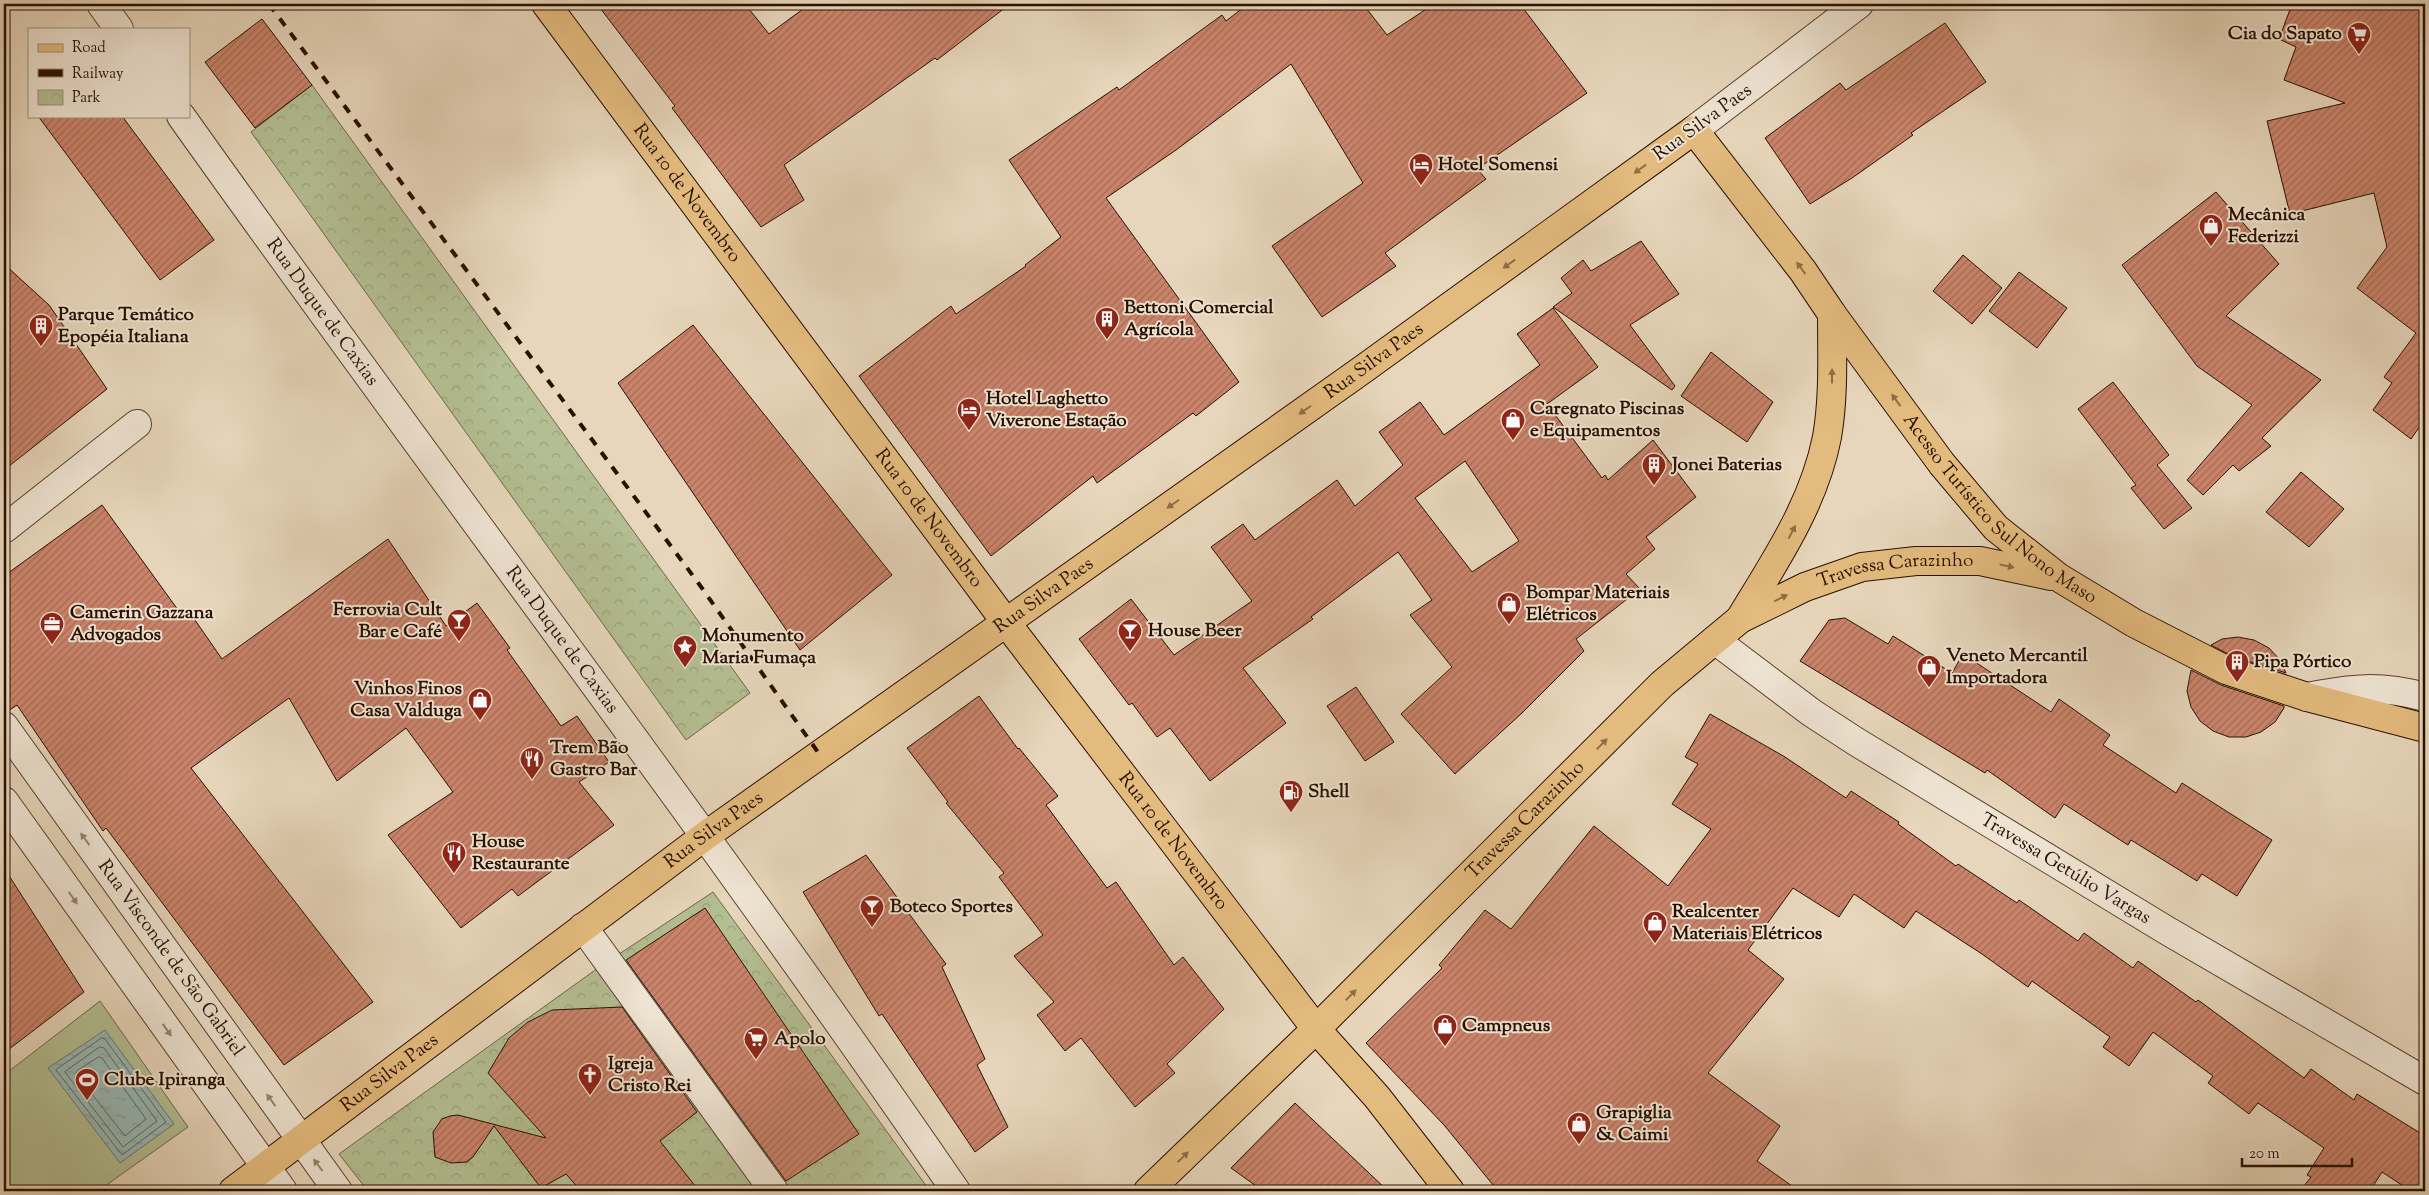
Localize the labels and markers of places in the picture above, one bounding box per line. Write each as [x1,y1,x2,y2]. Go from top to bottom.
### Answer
place label: Cia do Sapato [2228,21,2343,48]
supermarket icon: Cia do Sapato [2346,21,2372,55]
hotel icon: Hotel Somensi [1408,152,1434,186]
place label: Hotel Somensi [1438,152,1559,179]
place label: Mecânica Federizzi [2228,202,2305,251]
shop icon: Mecânica Federizzi [2198,213,2224,247]
place label: Bettoni Comercial Agrícola [1124,295,1274,344]
place label: Parque Temático Epopéia Italiana [58,302,195,351]
building icon: Bettoni Comercial Agrícola [1094,306,1120,340]
building icon: Parque Temático Epopéia Italiana [28,313,54,347]
place label: Hotel Laghetto Viverone Estação [986,386,1127,435]
place label: Caregnato Piscinas e Equipamentos [1530,396,1685,445]
hotel icon: Hotel Laghetto Viverone Estação [956,397,982,431]
shop icon: Caregnato Piscinas e Equipamentos [1500,407,1526,441]
building icon: Jonei Baterias [1641,452,1667,486]
place label: Jonei Baterias [1670,452,1782,479]
place label: Bompar Materiais Elétricos [1526,580,1670,629]
shop icon: Bompar Materiais Elétricos [1496,591,1522,625]
place label: Ferrovia Cult Bar e Café [333,597,442,646]
place label: Camerin Gazzana Advogados [70,600,214,649]
bar icon: Ferrovia Cult Bar e Café [446,608,472,642]
office icon: Camerin Gazzana Advogados [39,611,65,645]
bar icon: House Beer [1117,618,1143,652]
place label: House Beer [1148,618,1242,645]
place label: Monumento Maria Fumaça [702,623,816,672]
place icon: Monumento Maria Fumaça [672,634,698,668]
place label: Veneto Mercantil Importadora [1946,643,2088,692]
building icon: Pipa Pórtico [2224,649,2250,683]
place label: Pipa Pórtico [2254,649,2352,676]
shop icon: Veneto Mercantil Importadora [1916,654,1942,688]
place label: Vinhos Finos Casa Valduga [350,676,463,725]
shop icon: Vinhos Finos Casa Valduga [467,687,493,721]
place label: Trem Bão Gastro Bar [550,735,638,784]
restaurant icon: Trem Bão Gastro Bar [519,746,545,780]
fuel station icon: Shell [1278,779,1304,813]
place label: Shell [1308,779,1350,806]
place label: House Restaurante [472,829,570,878]
restaurant icon: House Restaurante [441,840,467,874]
bar icon: Boteco Sportes [859,894,885,928]
place label: Boteco Sportes [890,894,1013,921]
place label: Realcenter Materiais Elétricos [1672,899,1823,948]
shop icon: Realcenter Materiais Elétricos [1642,910,1668,944]
shop icon: Campneus [1432,1013,1458,1047]
place label: Campneus [1462,1013,1551,1040]
supermarket icon: Apolo [743,1026,769,1060]
place label: Apolo [774,1026,826,1053]
place label: Igreja Cristo Rei [608,1051,692,1100]
church icon: Igreja Cristo Rei [577,1062,603,1096]
sports icon: Clube Ipiranga [74,1067,100,1101]
place label: Clube Ipiranga [104,1067,226,1094]
place label: Grapiglia & Caimi [1596,1100,1672,1149]
shop icon: Grapiglia & Caimi [1566,1111,1592,1145]

